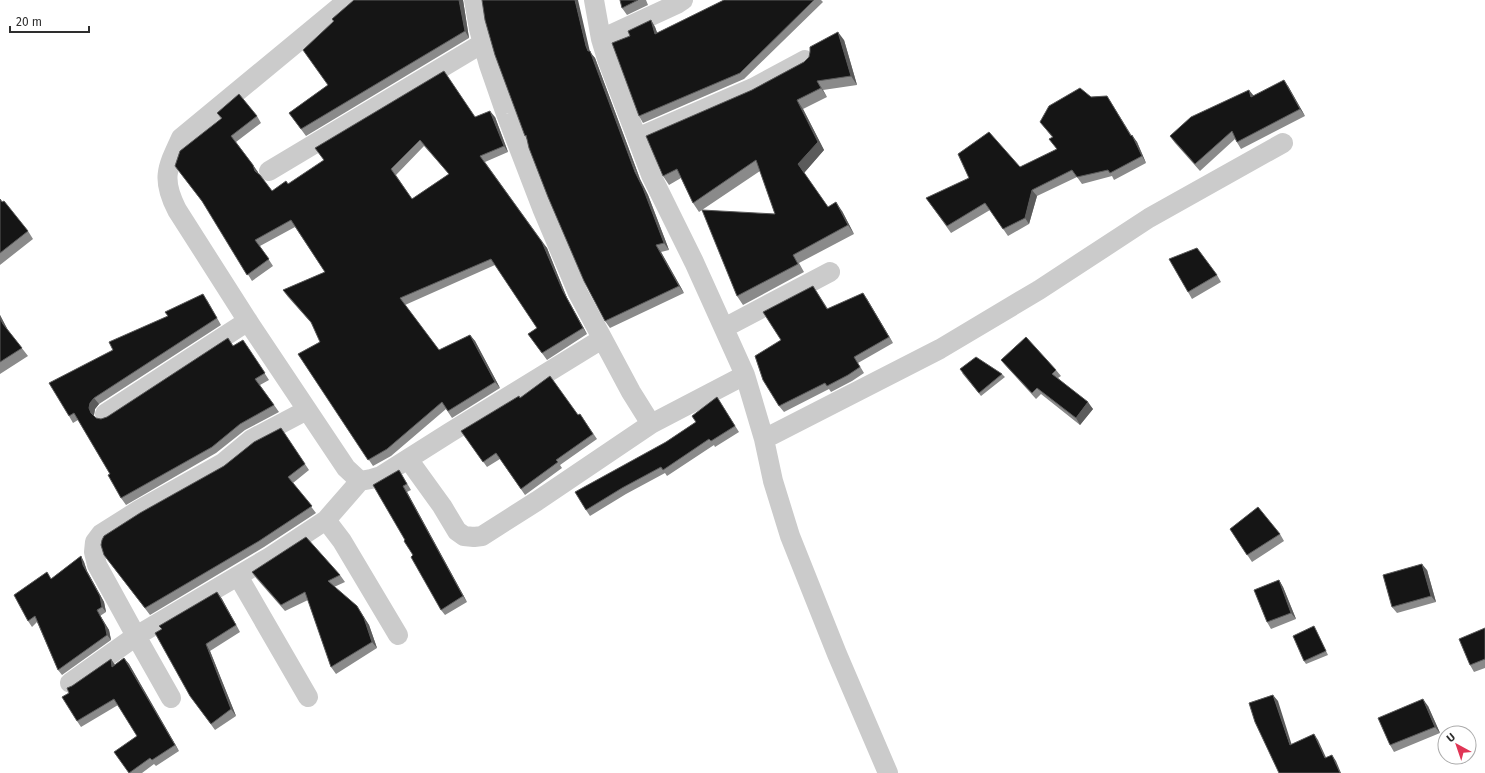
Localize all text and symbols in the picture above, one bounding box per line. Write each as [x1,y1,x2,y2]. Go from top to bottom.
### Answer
scale bar [10,8,89,34]
text: 20 m [16,15,42,29]
north arrow [1437,725,1477,765]
text: U [1444,730,1458,745]

